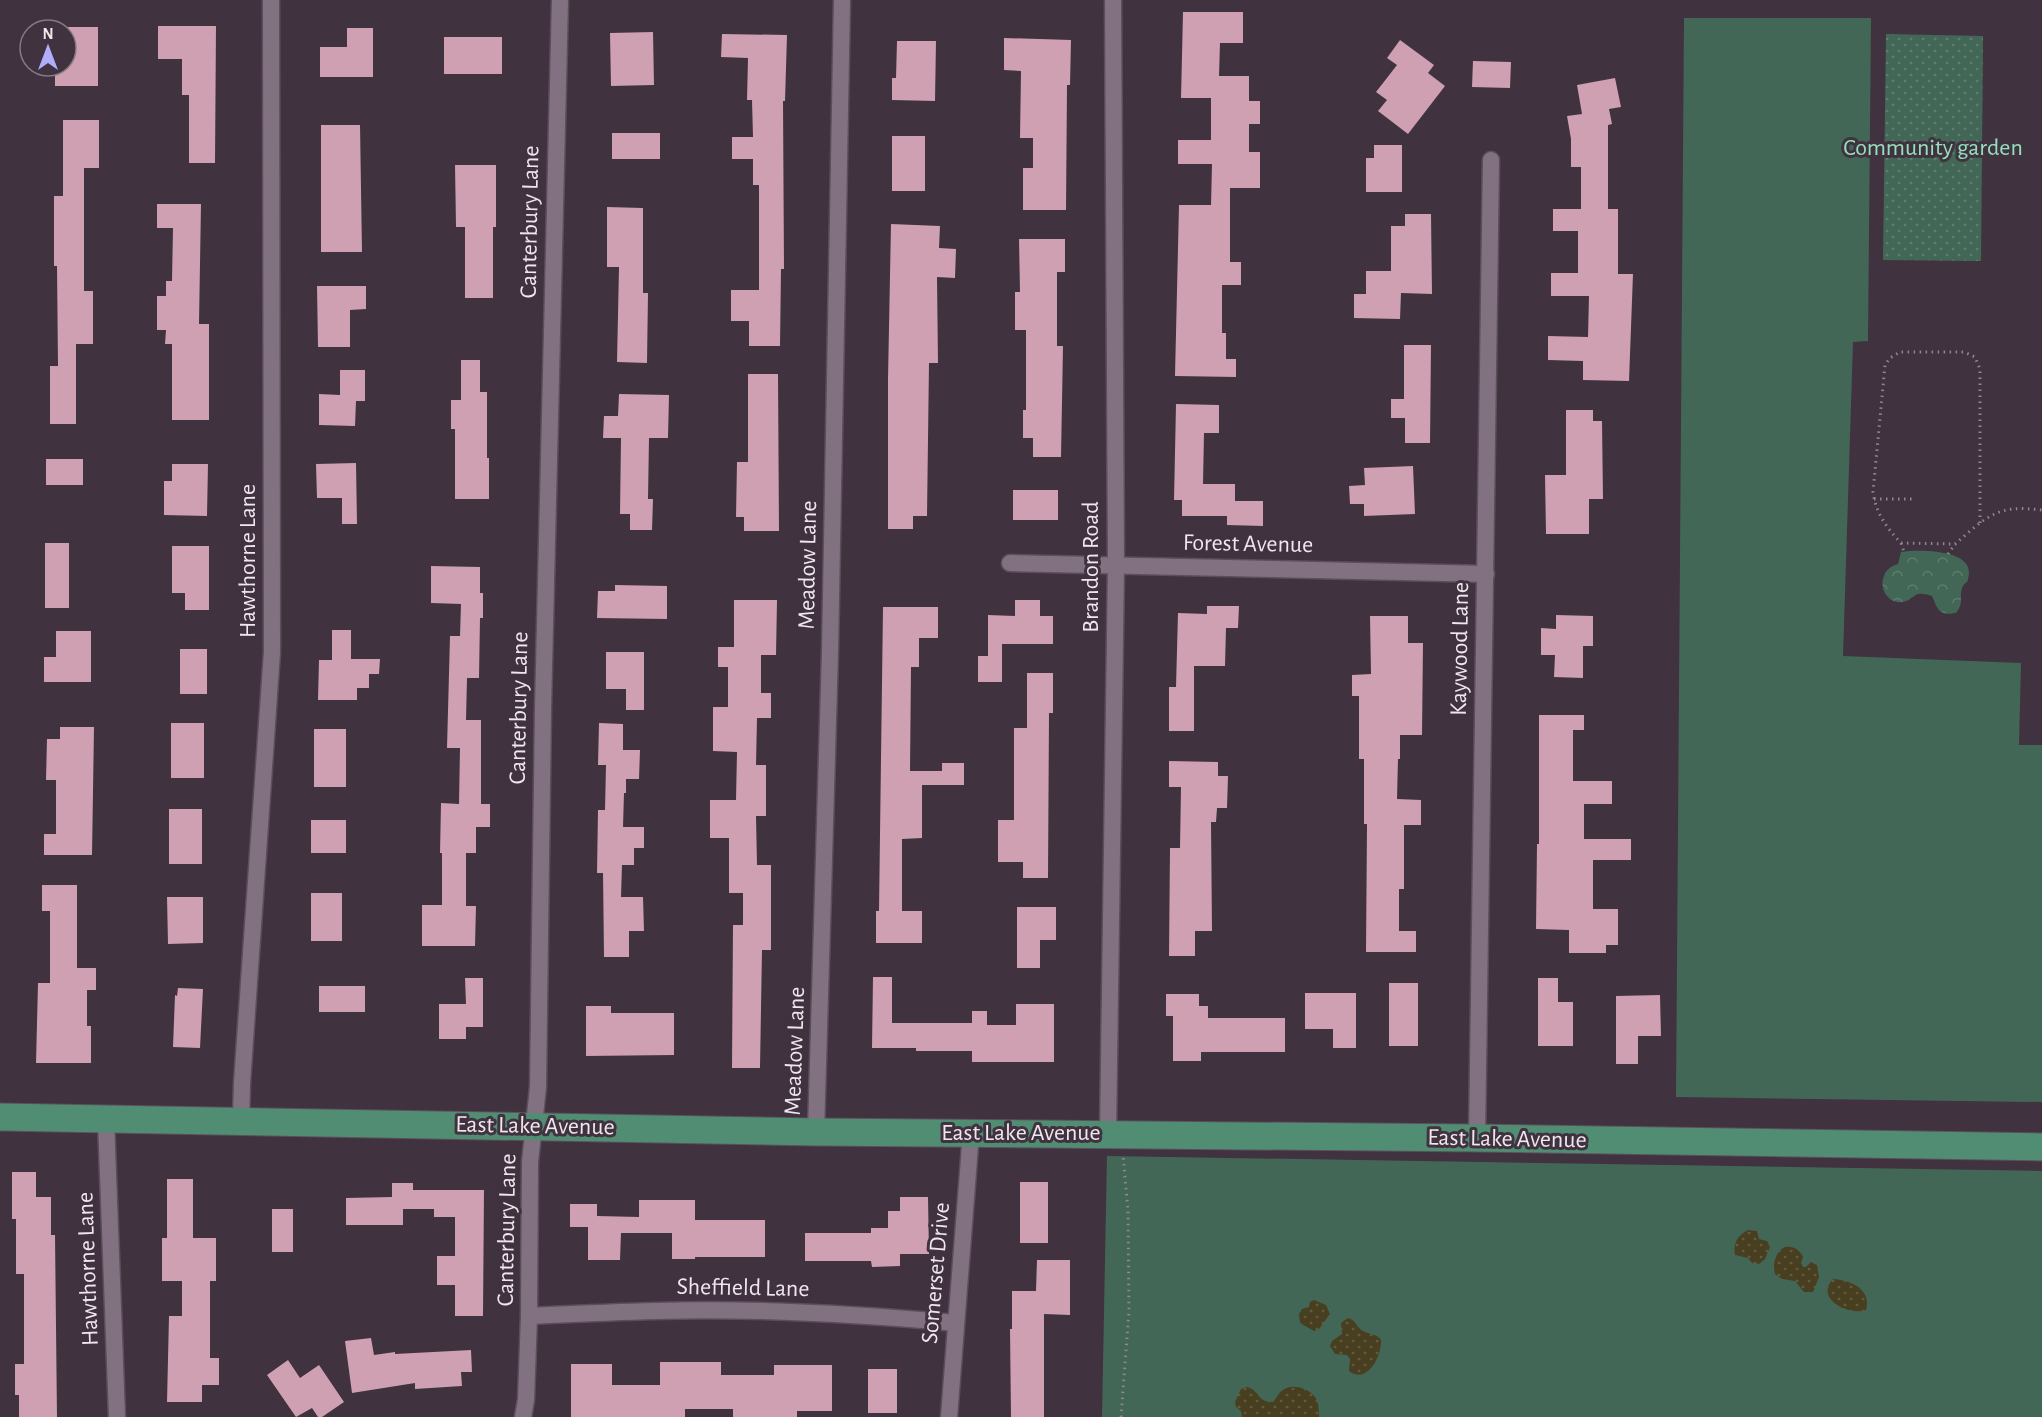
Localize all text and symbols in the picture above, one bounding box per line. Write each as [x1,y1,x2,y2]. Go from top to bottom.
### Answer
north arrow [18,18,78,78]
text: N [42,26,54,42]
park label: Community garden [1843,136,2023,160]
street label: Canterbury Lane [517,145,543,299]
street label: Hawthorne Lane [236,484,260,638]
street label: Meadow Lane [795,500,821,630]
street label: Brandon Road [1079,501,1103,633]
street label: Forest Avenue [1183,531,1313,557]
street label: Kaywood Lane [1447,582,1473,716]
street label: Canterbury Lane [506,631,532,785]
street label: Meadow Lane [781,986,809,1116]
street label: East Lake Avenue [455,1113,615,1139]
street label: East Lake Avenue [941,1121,1101,1145]
street label: East Lake Avenue [1427,1126,1587,1152]
street label: Canterbury Lane [494,1153,520,1307]
street label: Hawthorne Lane [73,1192,103,1346]
street label: Somerset Drive [918,1201,954,1345]
street label: Sheffield Lane [676,1275,810,1301]

